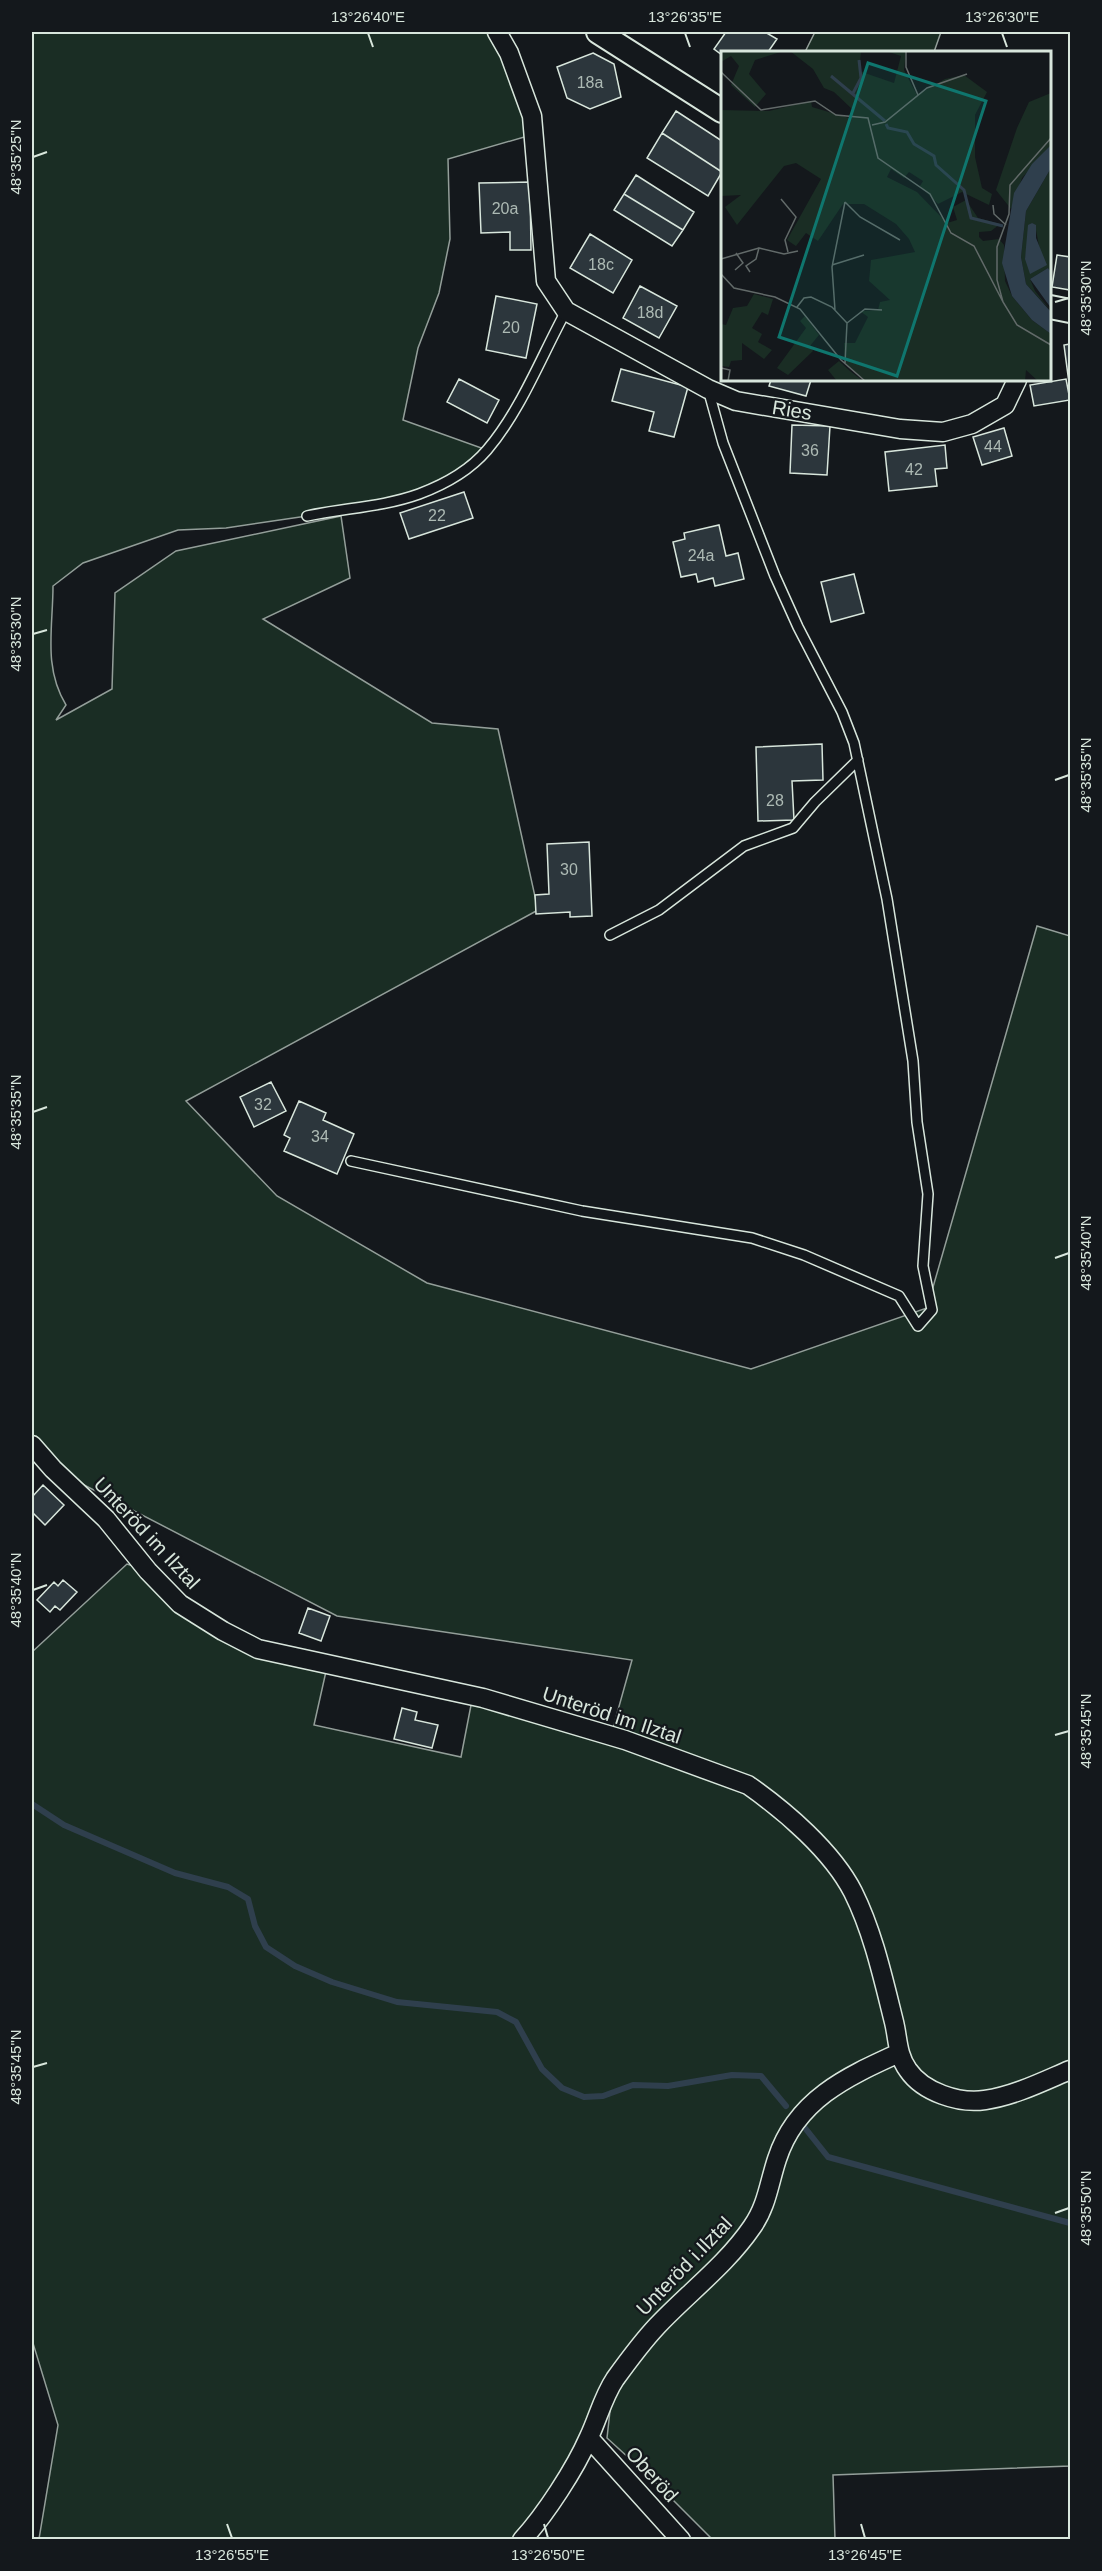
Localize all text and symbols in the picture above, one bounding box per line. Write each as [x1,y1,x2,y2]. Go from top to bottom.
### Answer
text: 13°26'40"E [331,8,405,25]
text: 13°26'35"E [648,8,722,25]
text: 13°26'30"E [965,8,1039,25]
inset map [721,51,1051,381]
house number: 18a [577,74,603,91]
text: 48°35'25"N [7,119,24,195]
house number: 20a [492,200,518,217]
house number: 18c [588,256,614,273]
text: 48°35'30"N [1077,260,1094,336]
house number: 18d [637,304,663,321]
house number: 20 [502,319,520,336]
street label: Ries [771,396,813,424]
house number: 44 [984,438,1002,455]
house number: 36 [801,442,819,459]
house number: 42 [905,461,923,478]
house number: 22 [428,507,446,524]
house number: 24a [688,547,714,564]
text: 48°35'30"N [7,596,24,672]
text: 48°35'35"N [1077,737,1094,813]
house number: 28 [766,792,784,809]
house number: 30 [560,861,578,878]
text: 48°35'35"N [7,1074,24,1150]
house number: 32 [254,1096,272,1113]
house number: 34 [311,1128,329,1145]
text: 48°35'40"N [1077,1215,1094,1291]
street label: Unteröd im Ilztal [90,1473,204,1593]
text: 48°35'40"N [7,1552,24,1628]
street label: Unteröd im Ilztal [540,1682,684,1748]
text: 48°35'45"N [1077,1693,1094,1769]
text: 48°35'45"N [7,2029,24,2105]
text: 48°35'50"N [1077,2170,1094,2246]
street label: Unteröd i.Ilztal [632,2212,736,2320]
street label: Oberöd [622,2442,682,2506]
text: 13°26'55"E [195,2546,269,2563]
text: 13°26'50"E [511,2546,585,2563]
text: 13°26'45"E [828,2546,902,2563]

